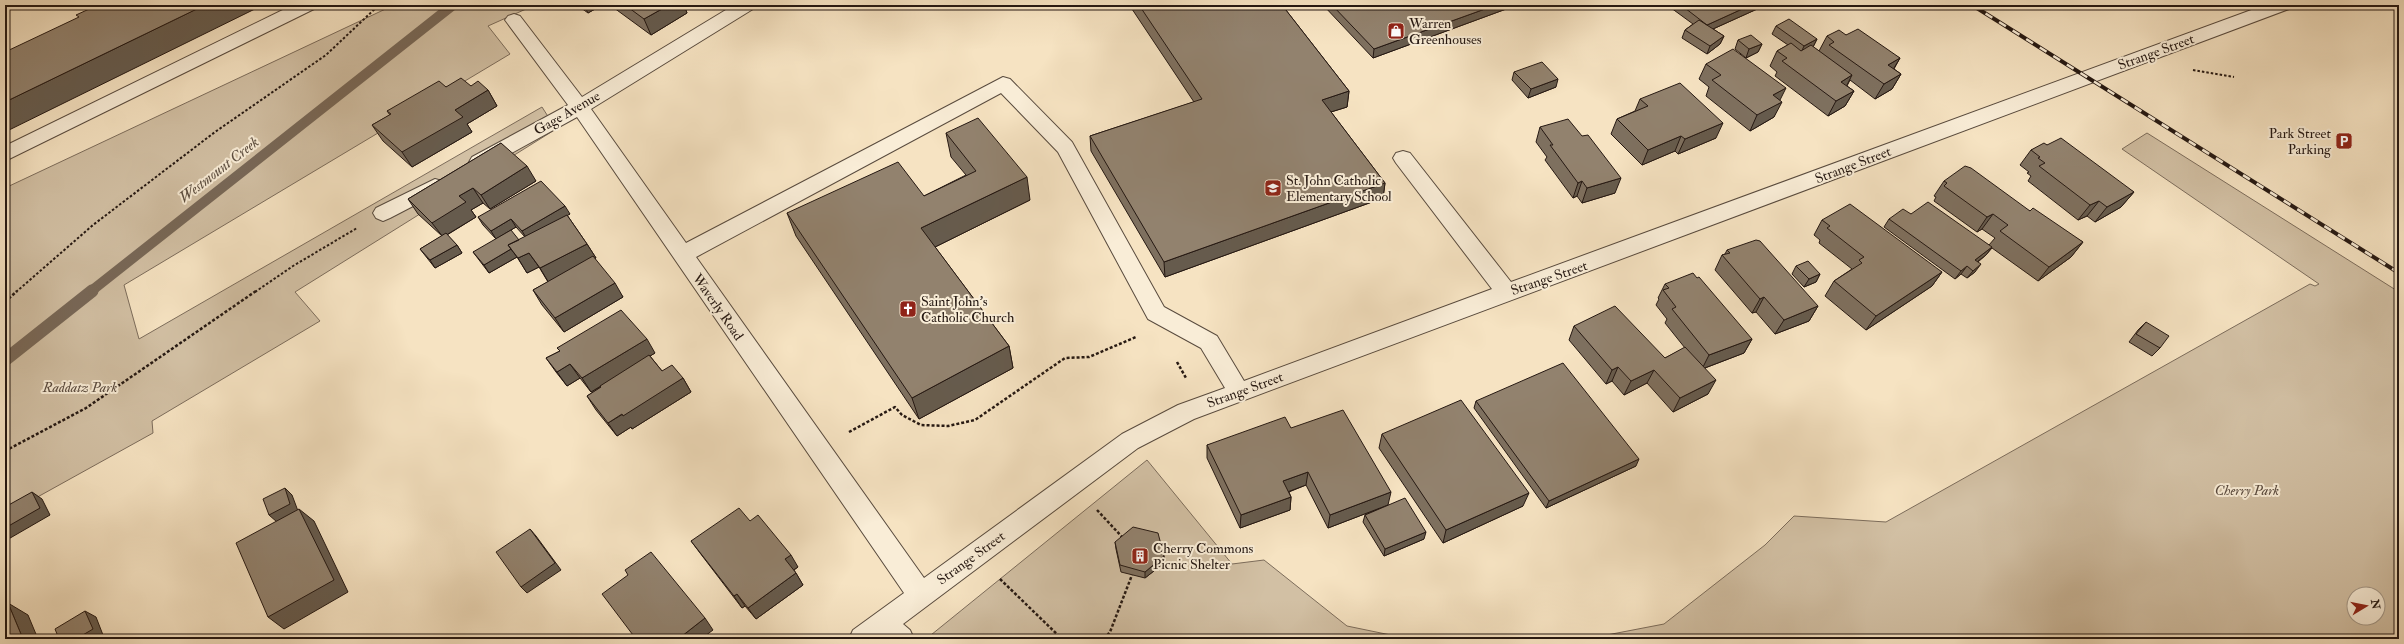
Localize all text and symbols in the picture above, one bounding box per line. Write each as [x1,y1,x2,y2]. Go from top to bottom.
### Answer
place label: Warren Greenhouses [1408,15,1482,48]
shop icon: Warren Greenhouses [1386,21,1406,41]
street label: Strange Street [2116,30,2197,74]
street label: Gage Avenue [531,87,603,139]
place label: Park Street Parking [2269,125,2332,158]
parking icon: Park Street Parking [2334,131,2354,151]
water label: Westmount Creek [175,133,263,207]
street label: Strange Street [1813,143,1894,187]
place label: St. John Catholic Elementary School [1286,172,1392,206]
school or university icon: St. John Catholic Elementary School [1263,178,1283,198]
street label: Strange Street [1508,257,1590,299]
street label: Waverly Road [687,270,747,344]
place label: Saint John's Catholic Church [921,293,1015,326]
church icon: Saint John's Catholic Church [898,299,918,319]
street label: Strange Street [1205,368,1286,412]
park label: Raddatz Park [42,379,118,396]
park label: Cherry Park [2215,482,2279,499]
street label: Strange Street [934,527,1009,588]
place label: Cherry Commons Picnic Shelter [1153,540,1254,573]
building icon: Cherry Commons Picnic Shelter [1130,546,1150,566]
north arrow [2346,586,2386,626]
text: N [2368,597,2383,611]

